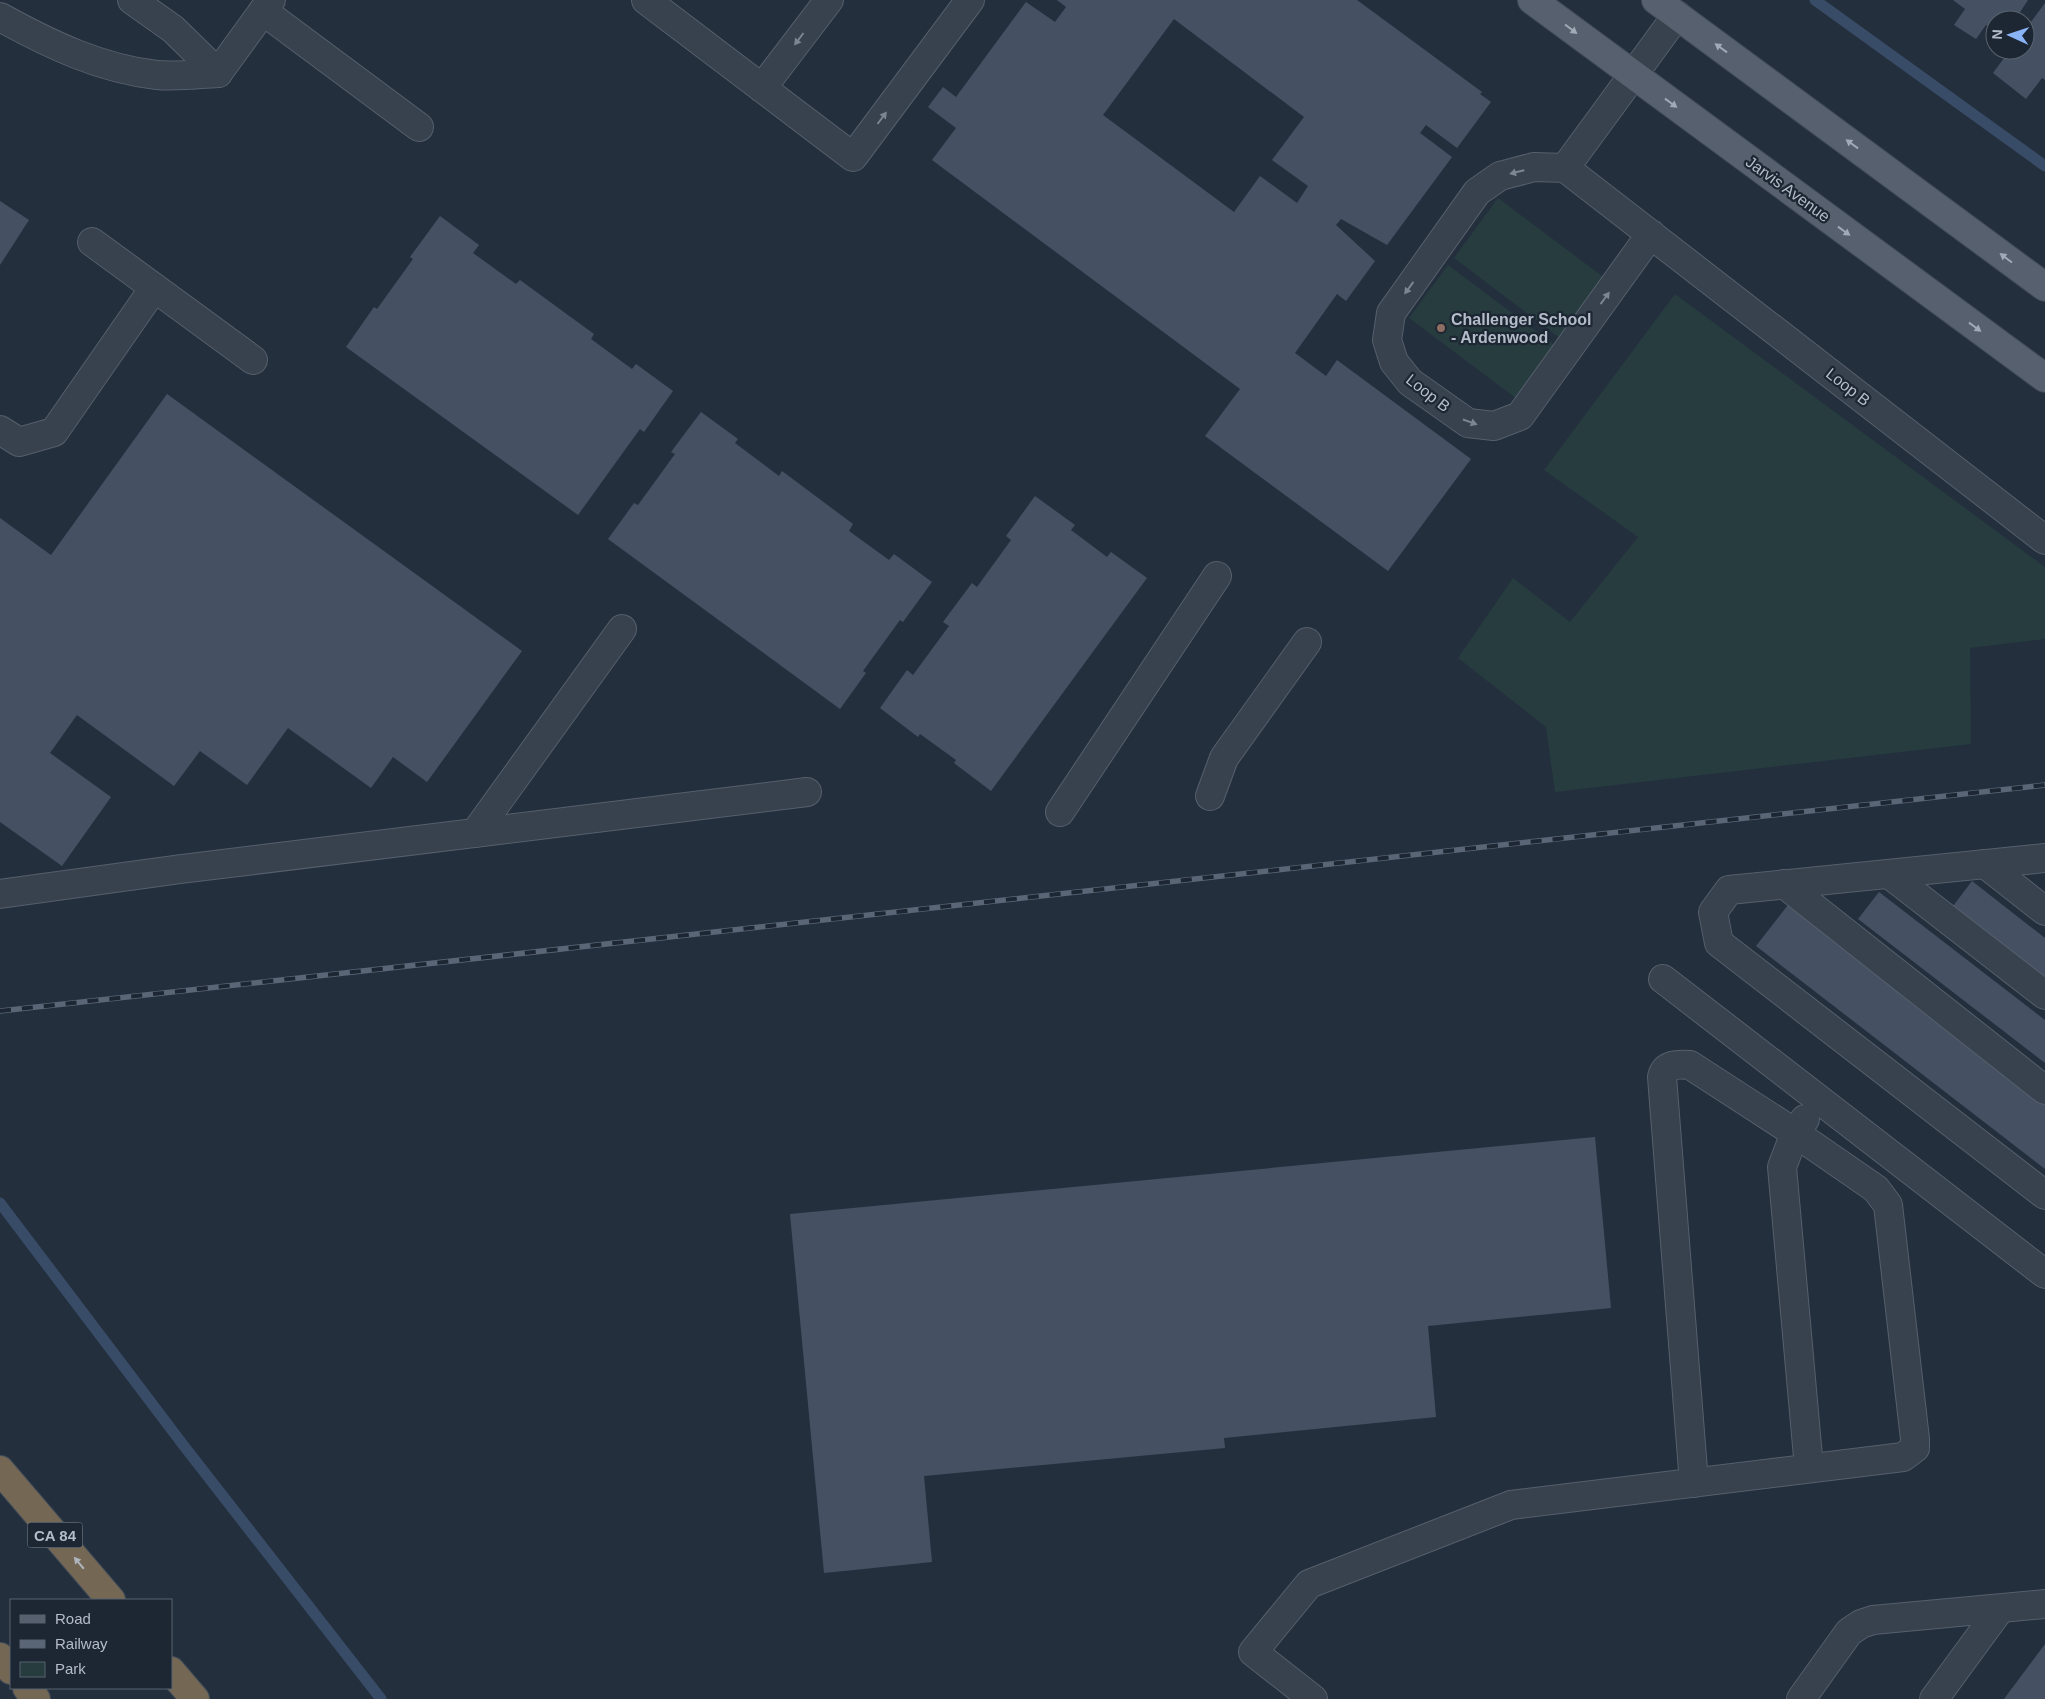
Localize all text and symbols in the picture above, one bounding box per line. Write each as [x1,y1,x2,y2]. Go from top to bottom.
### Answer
north arrow [1985,10,2035,60]
one-way arrow [1564,24,1578,34]
text: N [1989,29,2005,40]
one-way arrow [794,32,804,46]
one-way arrow [1714,43,1728,53]
one-way arrow [1664,98,1678,108]
one-way arrow [877,111,887,125]
one-way arrow [1845,139,1859,149]
street label: Jarvis Avenue [1743,153,1833,225]
one-way arrow [1509,168,1524,176]
one-way arrow [1837,226,1851,236]
one-way arrow [1999,253,2013,263]
one-way arrow [1404,281,1414,295]
one-way arrow [1600,292,1610,305]
place label: Challenger School - Ardenwood [1451,311,1591,346]
marker: Challenger School - Ardenwood [1435,322,1447,334]
one-way arrow [1968,322,1982,332]
street label: Loop B [1823,365,1873,409]
street label: Loop B [1403,371,1453,415]
one-way arrow [1463,418,1478,426]
road number: CA 84 [28,1522,82,1548]
one-way arrow [74,1557,85,1570]
legend [10,1599,172,1689]
text: Road [55,1610,91,1627]
text: Railway [55,1635,108,1652]
text: Park [55,1660,86,1677]

